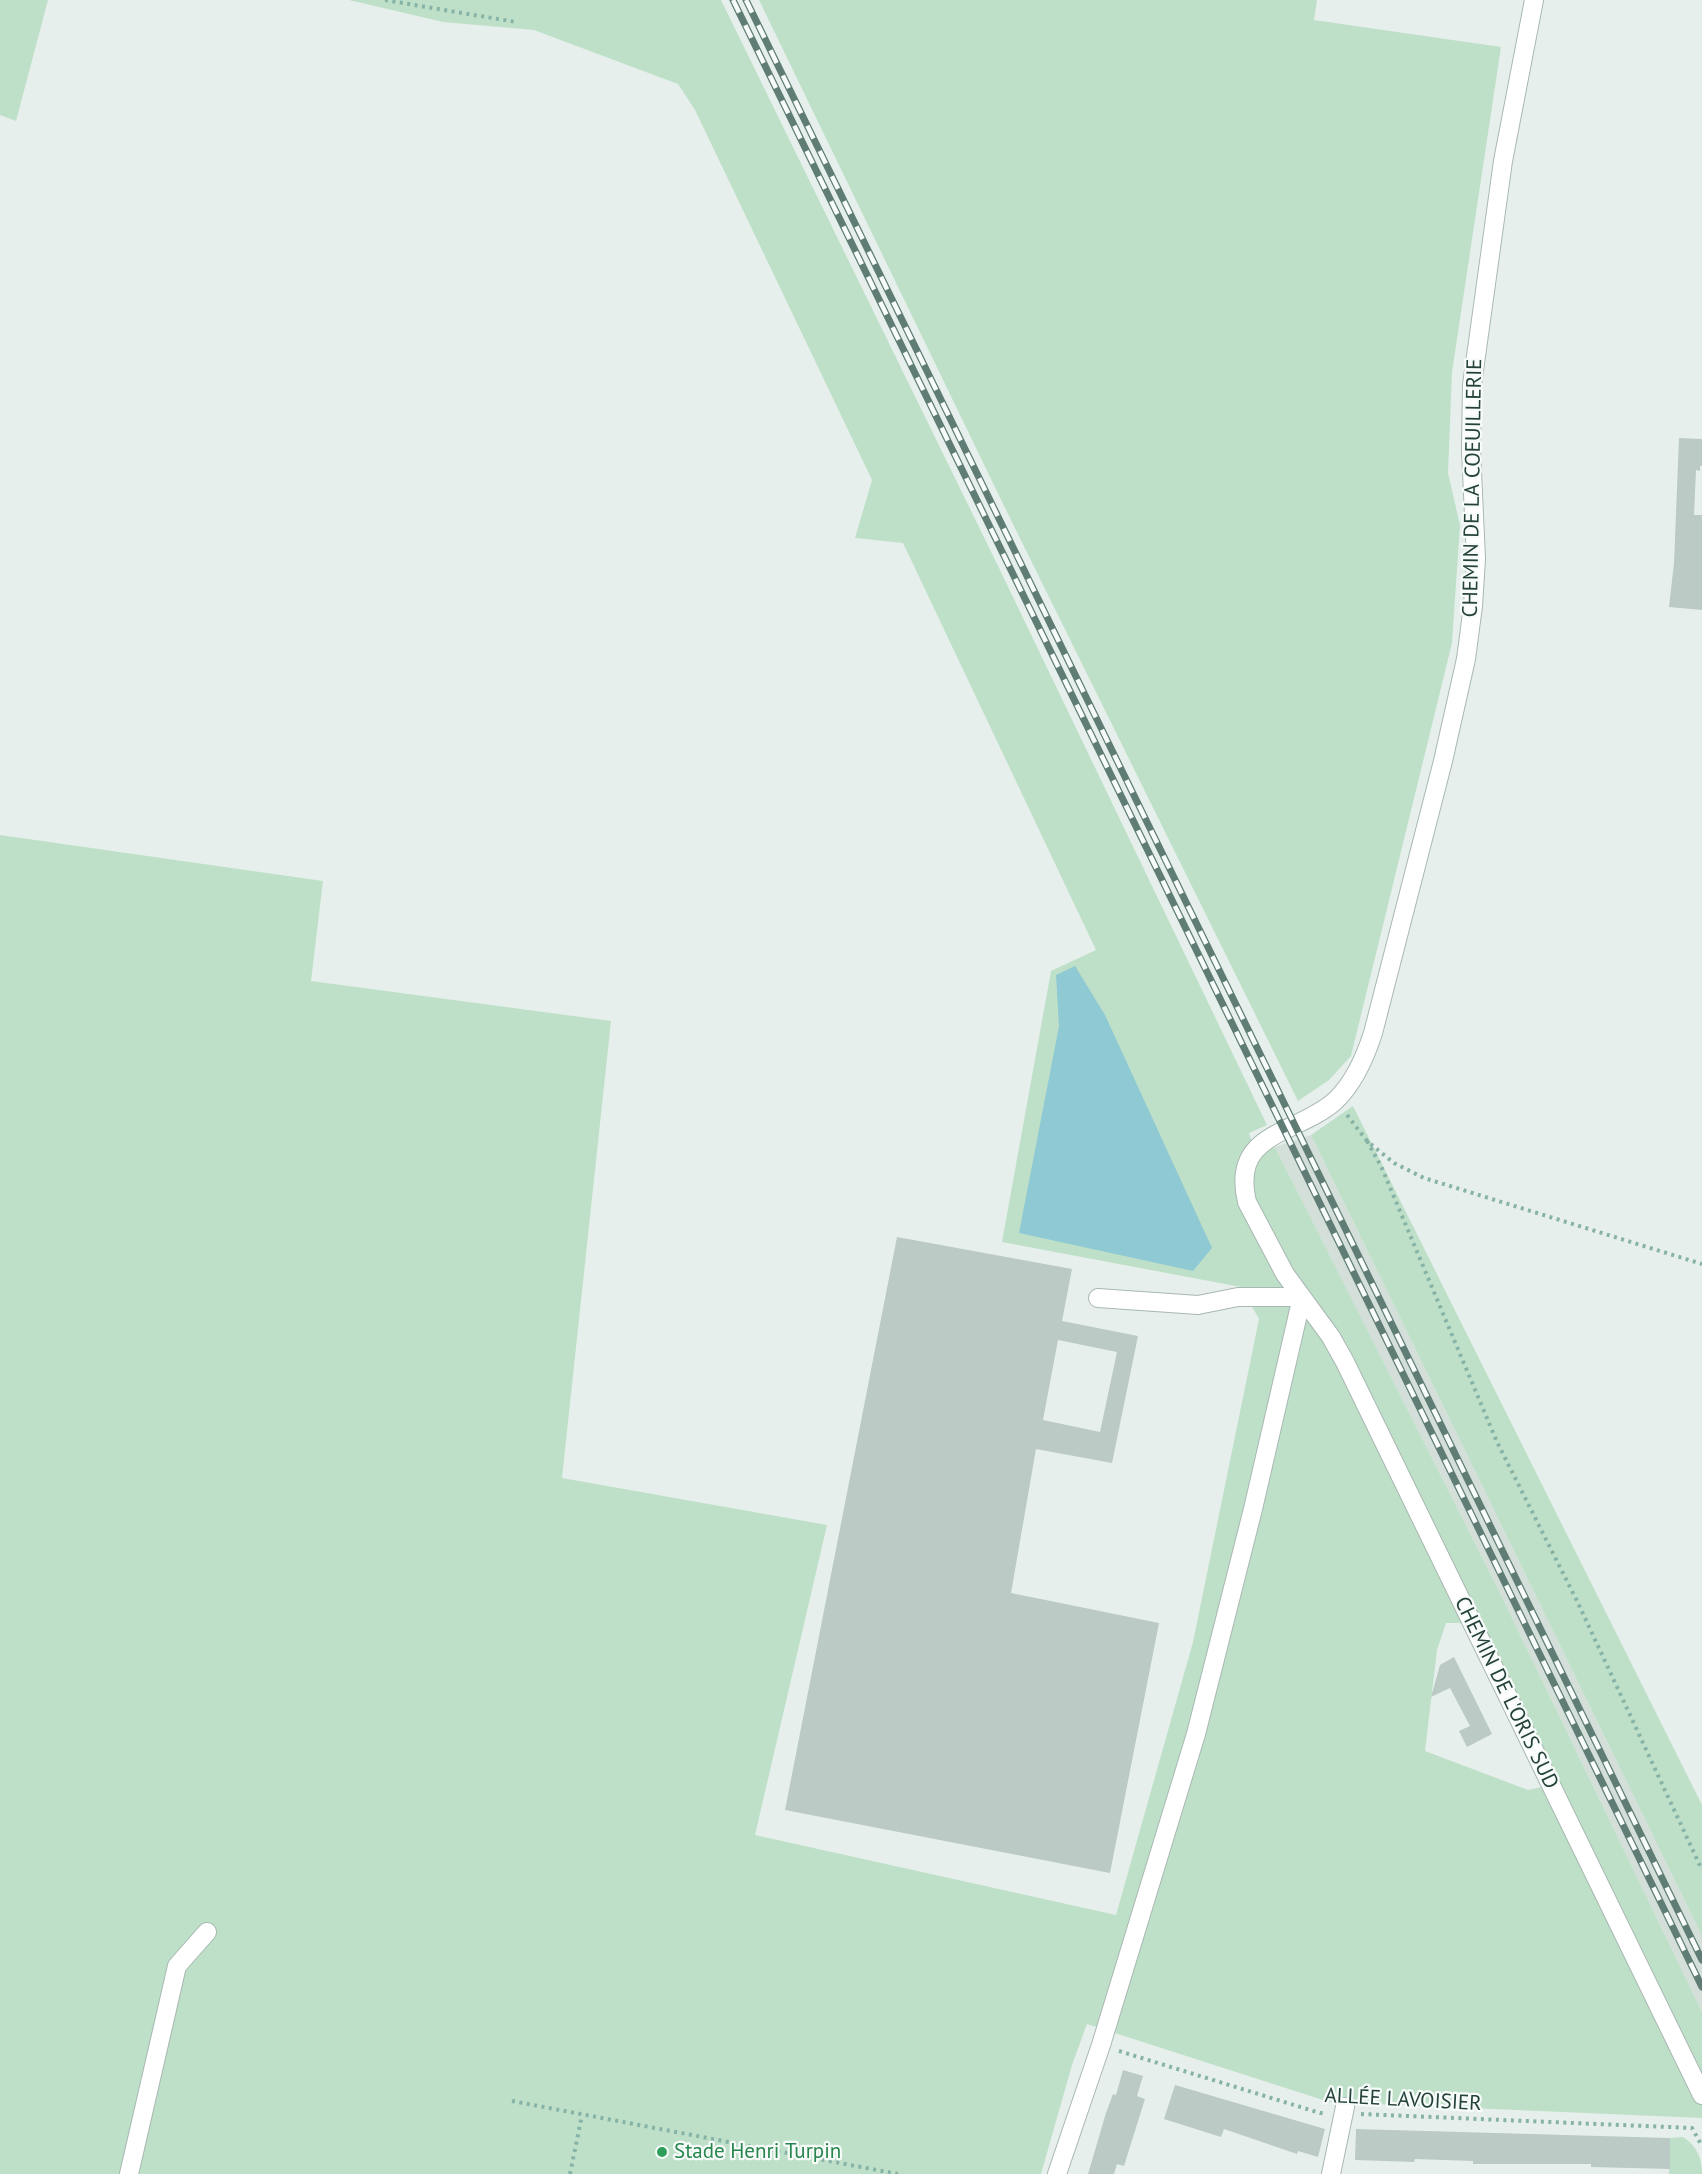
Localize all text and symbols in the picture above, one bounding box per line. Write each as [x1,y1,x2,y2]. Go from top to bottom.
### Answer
street label: CHEMIN DE LA COEUILLERIE [1458,358,1488,618]
street label: CHEMIN DE L'ORIS SUD [1448,1593,1564,1793]
street label: ALLÉE LAVOISIER [1324,2083,1482,2117]
place label: Stade Henri Turpin [674,2139,841,2165]
marker: Stade Henri Turpin [655,2145,669,2159]

